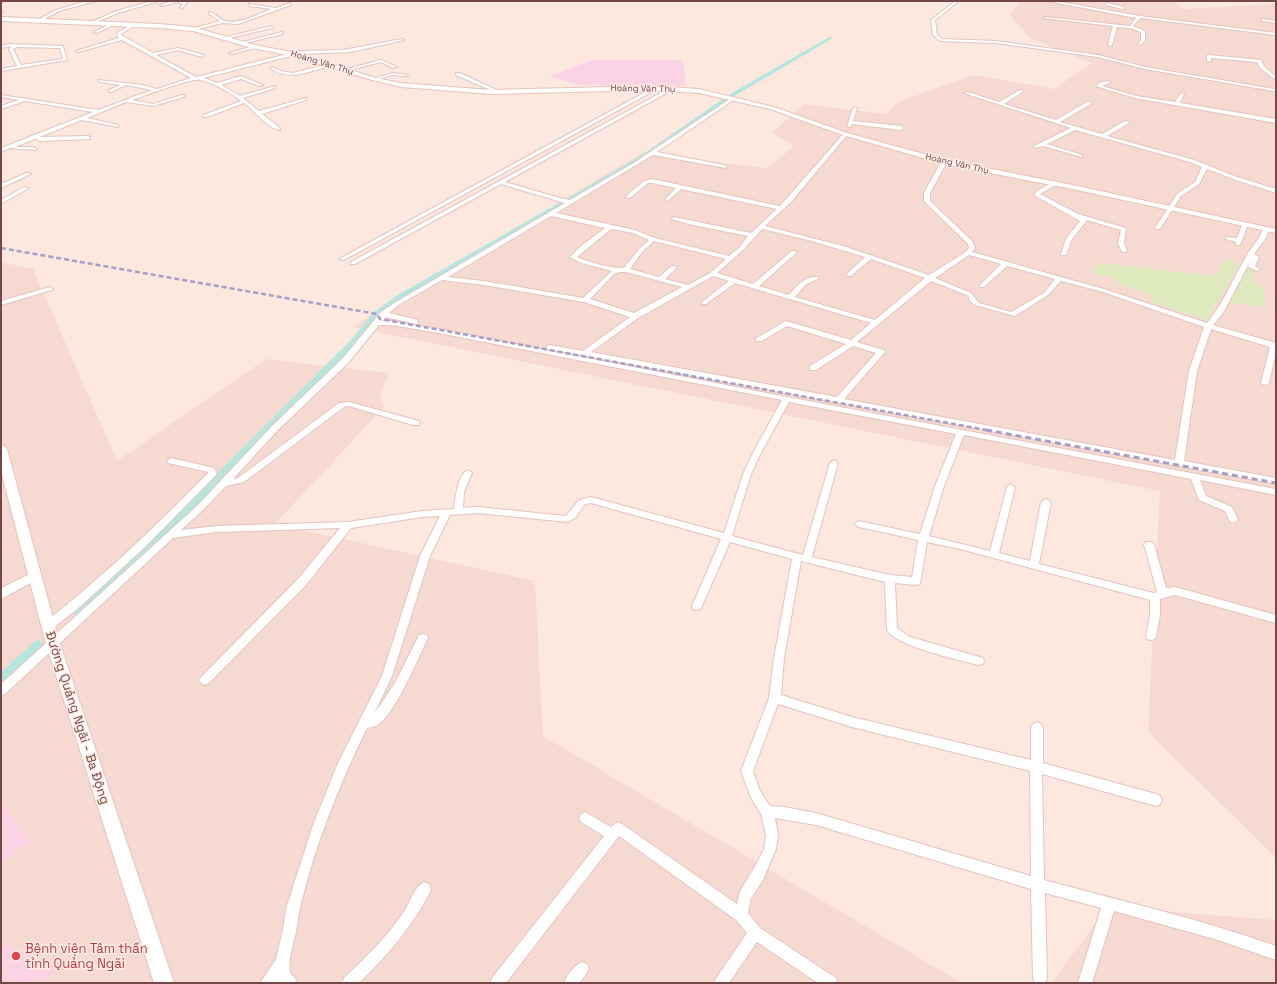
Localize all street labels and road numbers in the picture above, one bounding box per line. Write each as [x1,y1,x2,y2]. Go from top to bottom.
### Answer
street label: Hoàng Văn Thụ [289,48,355,78]
street label: Hoàng Văn Thụ [611,83,675,95]
street label: Hoàng Văn Thụ [924,151,990,177]
street label: Đường Quảng Ngãi - Ba Động [42,629,112,807]

